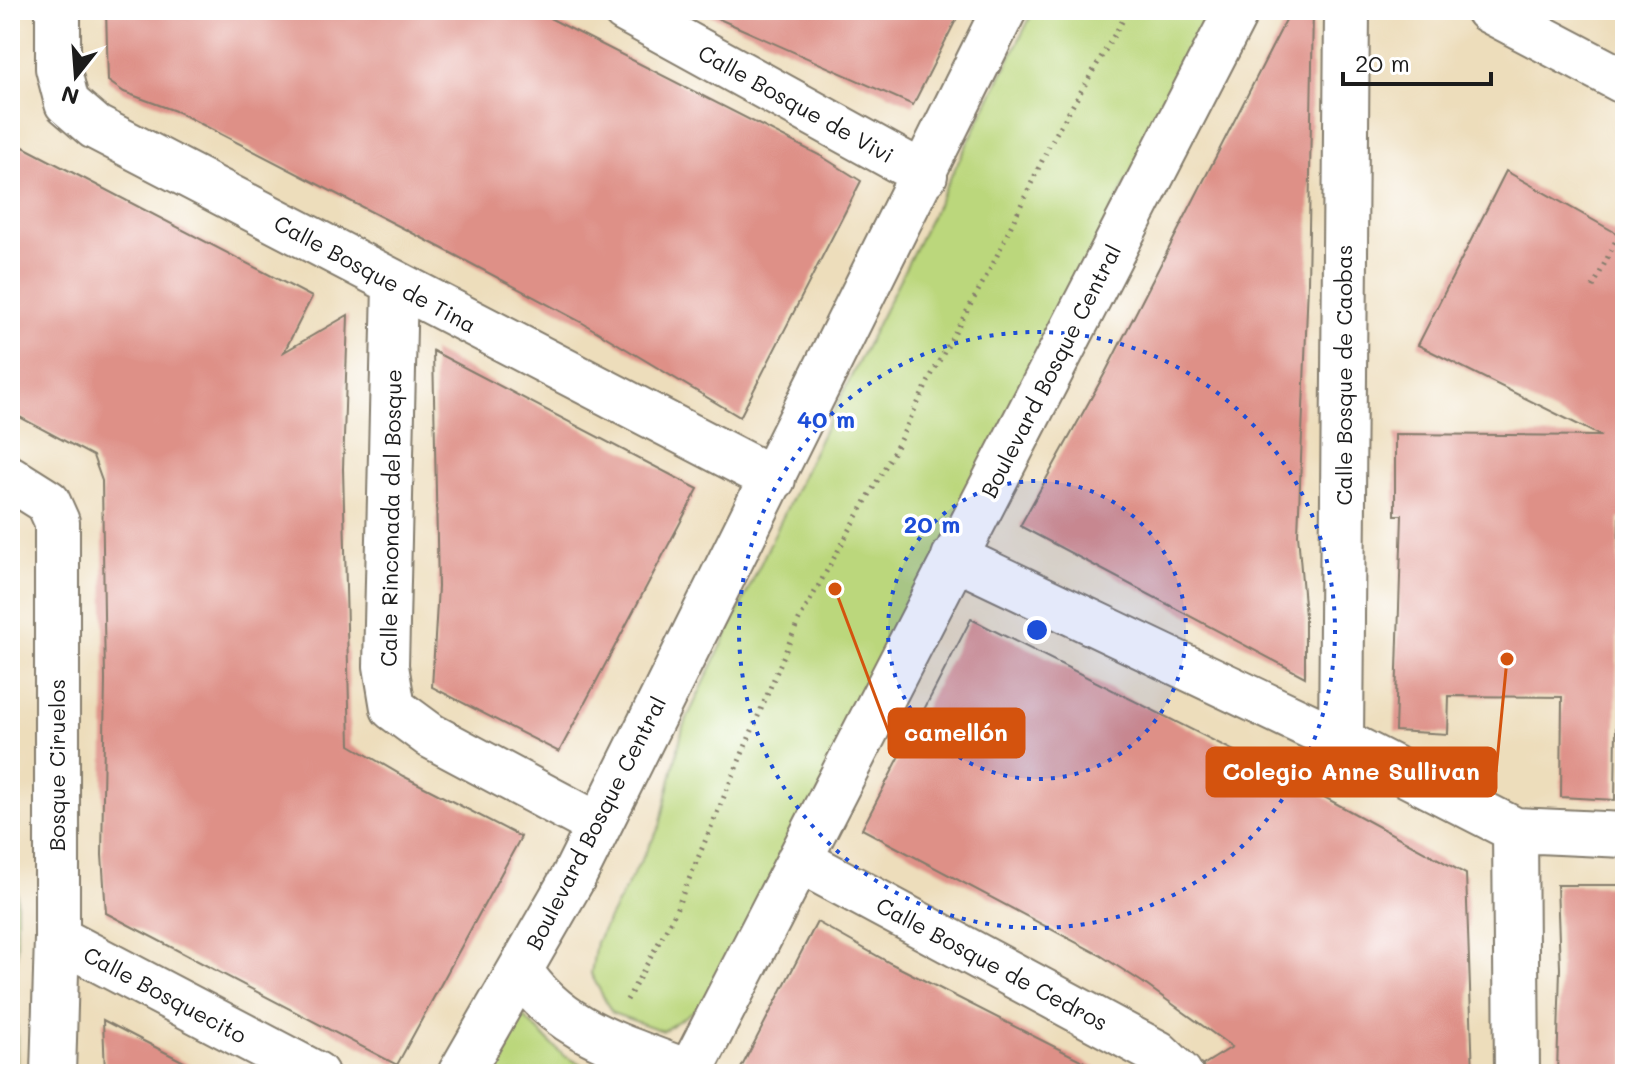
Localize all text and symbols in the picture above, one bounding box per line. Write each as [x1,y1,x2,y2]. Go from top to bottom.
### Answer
north arrow [36,36,116,116]
scale bar [1343,36,1491,86]
street label: Calle Bosque de Vivi [693,38,899,169]
text: 20 m [1355,47,1410,78]
text: N [58,79,82,112]
street label: Calle Bosque de Tina [269,208,481,339]
street label: Boulevard Bosque Central [974,239,1127,503]
street label: Calle Bosque de Caobas [1329,245,1358,505]
street label: Calle Rinconada del Bosque [373,369,408,667]
text: 40 m [797,403,855,434]
text: 20 m [904,508,960,539]
centre of rings [1023,616,1051,644]
street label: Bosque Ciruelos [42,679,71,851]
street label: Boulevard Bosque Central [519,691,672,955]
callout: camellón [889,709,1024,757]
text: camellón [904,716,1008,747]
callout: Colegio Anne Sullivan [1207,748,1496,796]
text: Colegio Anne Sullivan [1222,755,1480,786]
street label: Calle Bosque de Cedros [872,890,1113,1037]
street label: Calle Bosquecito [79,939,252,1050]

